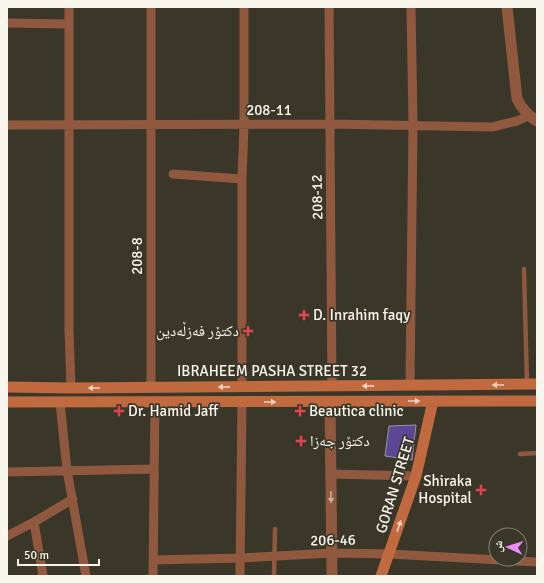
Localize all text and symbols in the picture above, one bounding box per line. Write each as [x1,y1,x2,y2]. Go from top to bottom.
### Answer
street label: 208-11 [246,101,292,119]
street label: 208-12 [308,174,326,220]
street label: 208-8 [128,237,146,275]
place label: D. Inrahim faqy [313,306,410,324]
marker: D. Inrahim faqy [298,309,310,321]
place label: دکتۆر فەزڵەدین [156,321,239,341]
marker: دکتۆر فەزڵەدین [242,325,254,337]
street label: IBRAHEEM PASHA STREET 32 [177,362,367,380]
one-way arrow [491,382,504,388]
one-way arrow [361,383,374,389]
one-way arrow [217,384,230,390]
one-way arrow [87,385,100,391]
one-way arrow [408,398,421,404]
one-way arrow [264,399,277,405]
place label: Dr. Hamid Jaff [128,402,219,420]
place label: Beautica clinic [309,402,404,420]
marker: Dr. Hamid Jaff [113,405,125,417]
marker: Beautica clinic [294,405,306,417]
place label: دکتۆر جەزا [310,432,370,450]
street label: GORAN STREET [372,434,418,535]
marker: دکتۆر جەزا [295,435,307,447]
place label: Shiraka Hospital [418,472,472,507]
marker: Shiraka Hospital [475,484,487,496]
one-way arrow [328,491,334,504]
one-way arrow [396,519,402,531]
north arrow [488,527,528,567]
street label: 206-46 [310,531,356,549]
text: ش [492,540,506,553]
scale bar [18,541,99,567]
text: 50 m [24,548,49,563]

